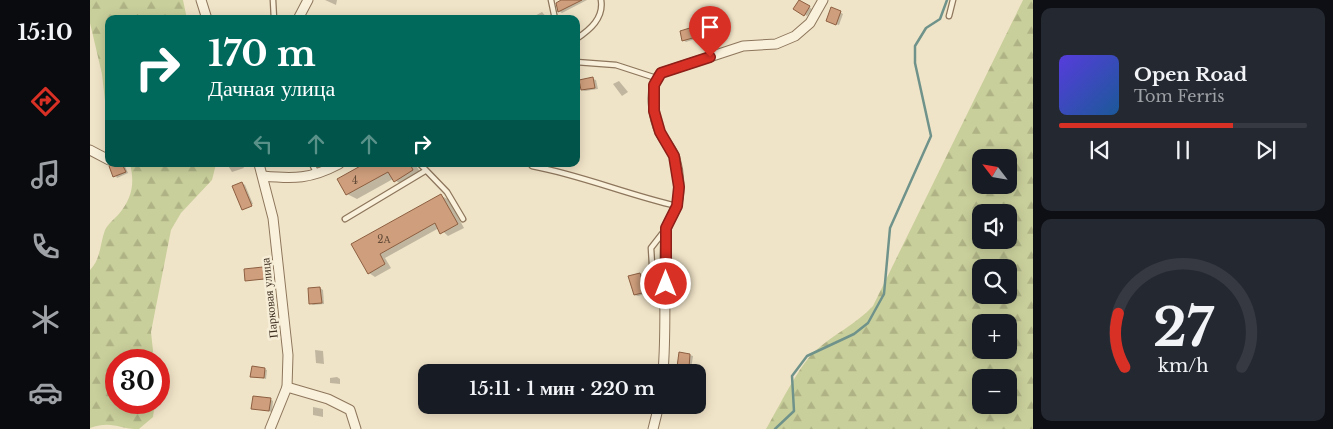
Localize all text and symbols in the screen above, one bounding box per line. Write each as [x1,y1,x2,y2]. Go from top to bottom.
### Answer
pin [689,6,731,57]
icon: arrive [696,13,724,41]
text: 15:10 [17,19,73,46]
text: 170 m [208,32,316,75]
icon: right [125,35,190,100]
text: Open Road [1134,63,1247,86]
text: Дачная улица [208,75,335,102]
icon: directions [28,84,63,119]
text: Tom Ferris [1134,86,1225,106]
icon: left [249,130,277,158]
icon: ahead [302,130,330,158]
icon: ahead [355,130,383,158]
icon: right [408,130,436,158]
icon: previous [1086,136,1114,164]
icon: pause [1169,136,1197,164]
icon: next [1252,136,1280,164]
north arrow [972,149,1018,194]
map controls [972,149,1017,414]
icon: music [28,157,63,192]
house number: 4 [352,174,358,187]
button: sound [972,204,1017,249]
icon: phone [28,229,63,264]
house number: 2А [377,233,391,246]
street label: Парковая улица [257,256,281,339]
position arrow [639,257,691,309]
button: search [972,259,1017,304]
text: 27 [1153,296,1215,360]
icon: climate [28,302,63,337]
button: + [972,314,1017,359]
speed limit sign: 30 [105,349,170,414]
text: km/h [1158,355,1208,377]
button: − [972,369,1017,414]
icon: car [28,375,63,410]
text: 15:11 · 1 мин · 220 m [469,377,655,400]

